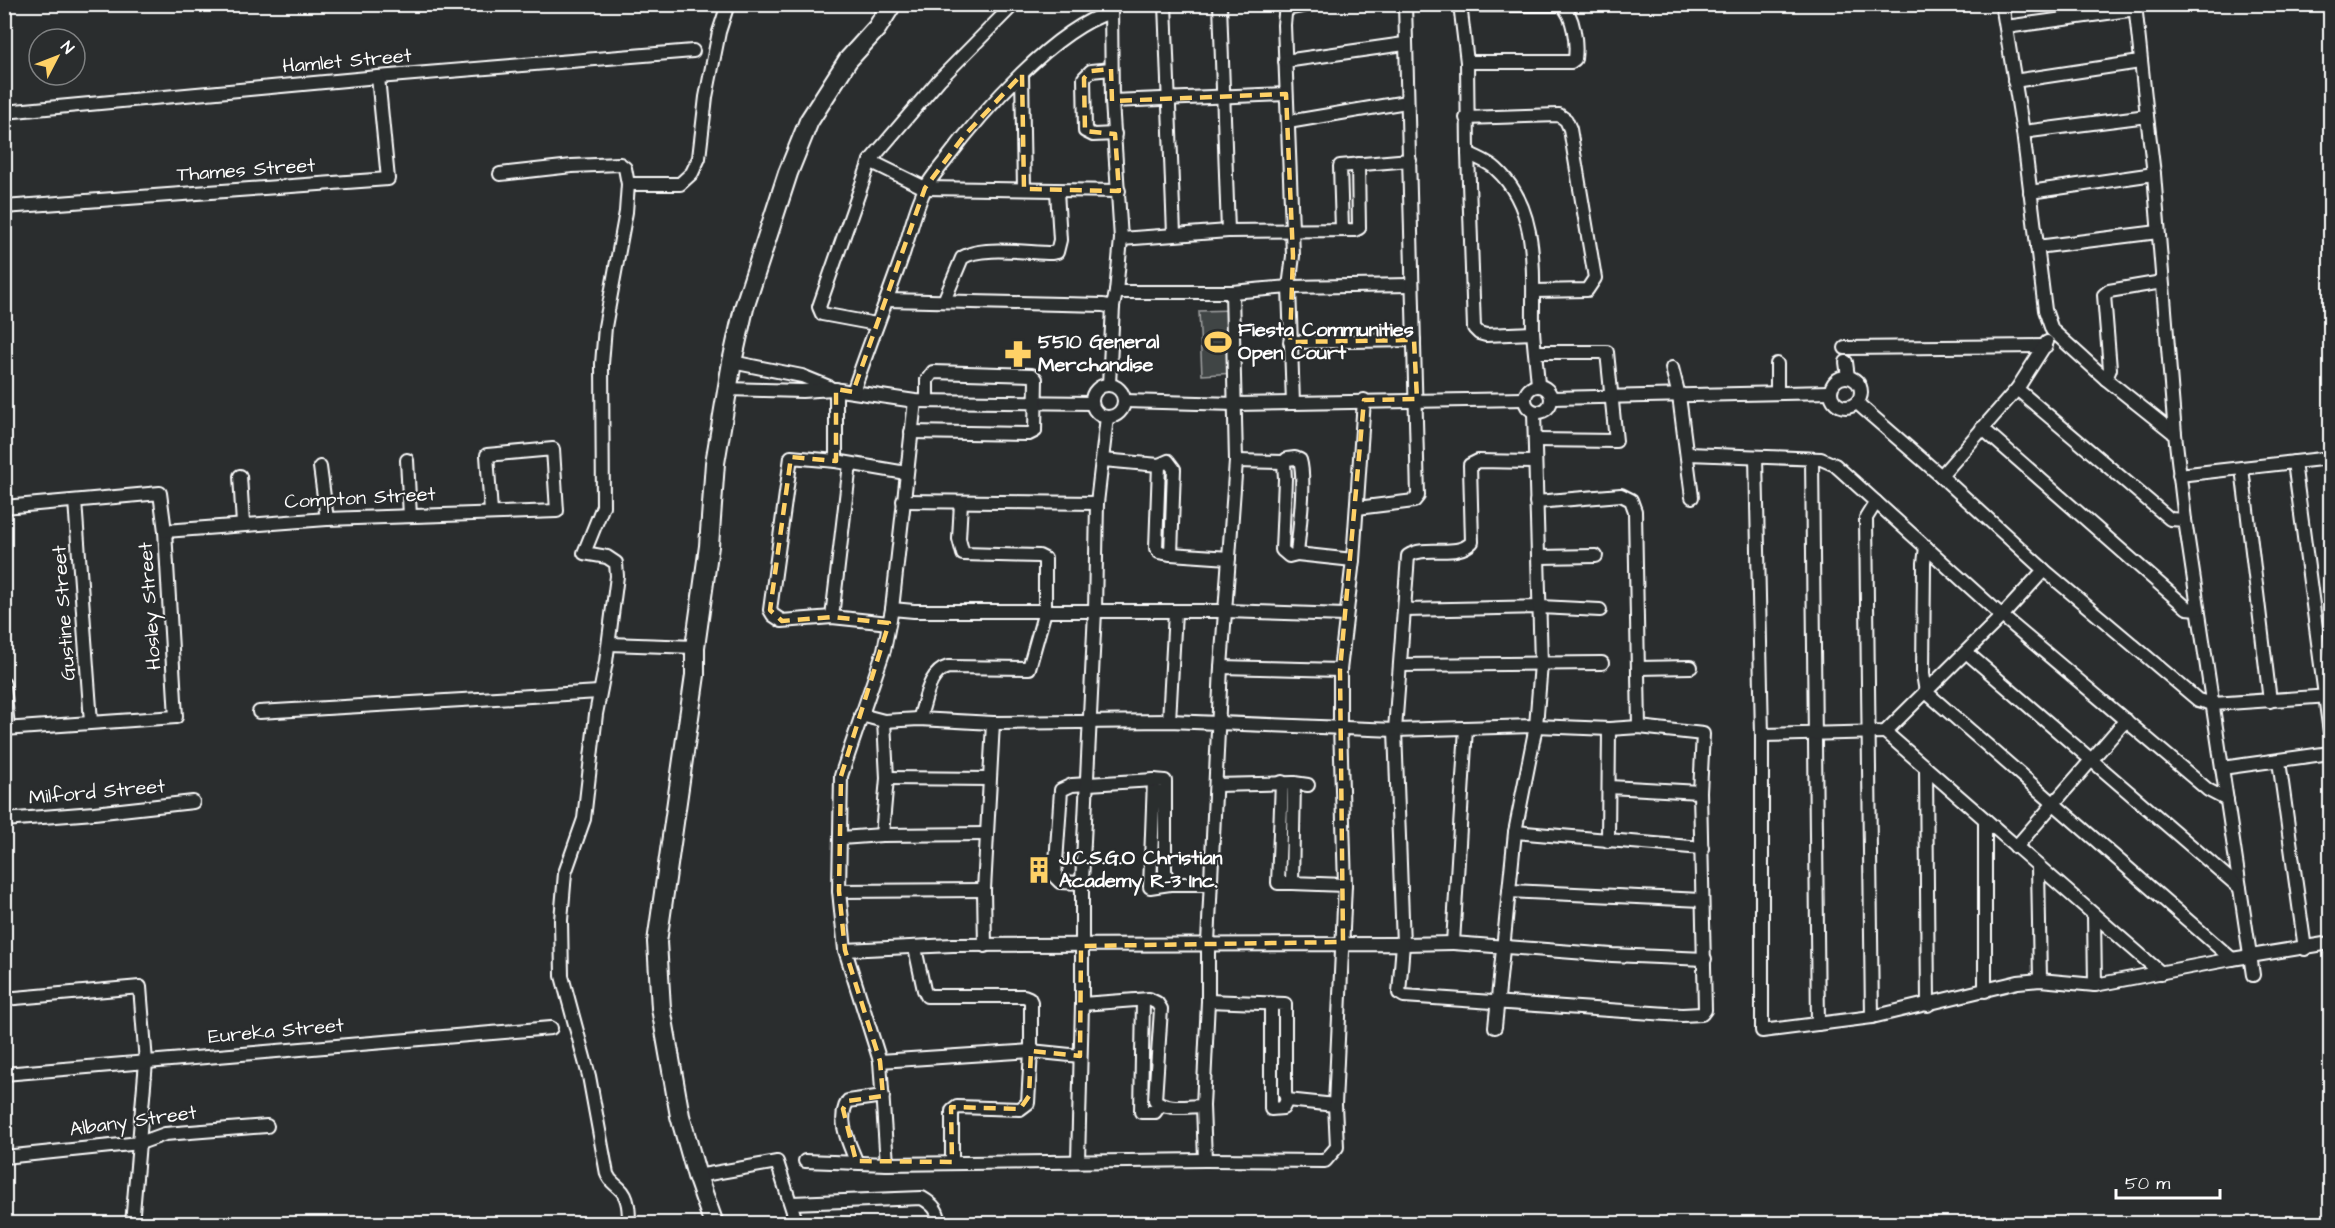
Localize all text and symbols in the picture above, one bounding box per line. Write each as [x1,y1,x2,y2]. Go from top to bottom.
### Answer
north arrow [27,27,87,87]
text: N [56,37,79,59]
street label: Hamlet Street [281,41,413,81]
street label: Thames Street [176,151,316,189]
place label: Fiesta Communities Open Court [1238,316,1414,367]
sports icon: Fiesta Communities Open Court [1203,327,1233,357]
place label: 5510 General Merchandise [1038,328,1159,379]
pharmacy icon: 5510 General Merchandise [1003,339,1033,369]
street label: Compton Street [284,480,436,516]
street label: Hosley Street [132,541,169,671]
street label: Gustine Street [45,544,83,682]
street label: Milford Street [28,772,166,812]
place label: J.C.S.G.O Christian Academy R-3 Inc. [1058,844,1223,896]
building icon: J.C.S.G.O Christian Academy R-3 Inc. [1024,855,1054,885]
street label: Eureka Street [207,1011,345,1051]
street label: Albany Street [68,1098,198,1145]
scale bar [2116,1162,2220,1200]
text: 50 m [2125,1171,2170,1196]

